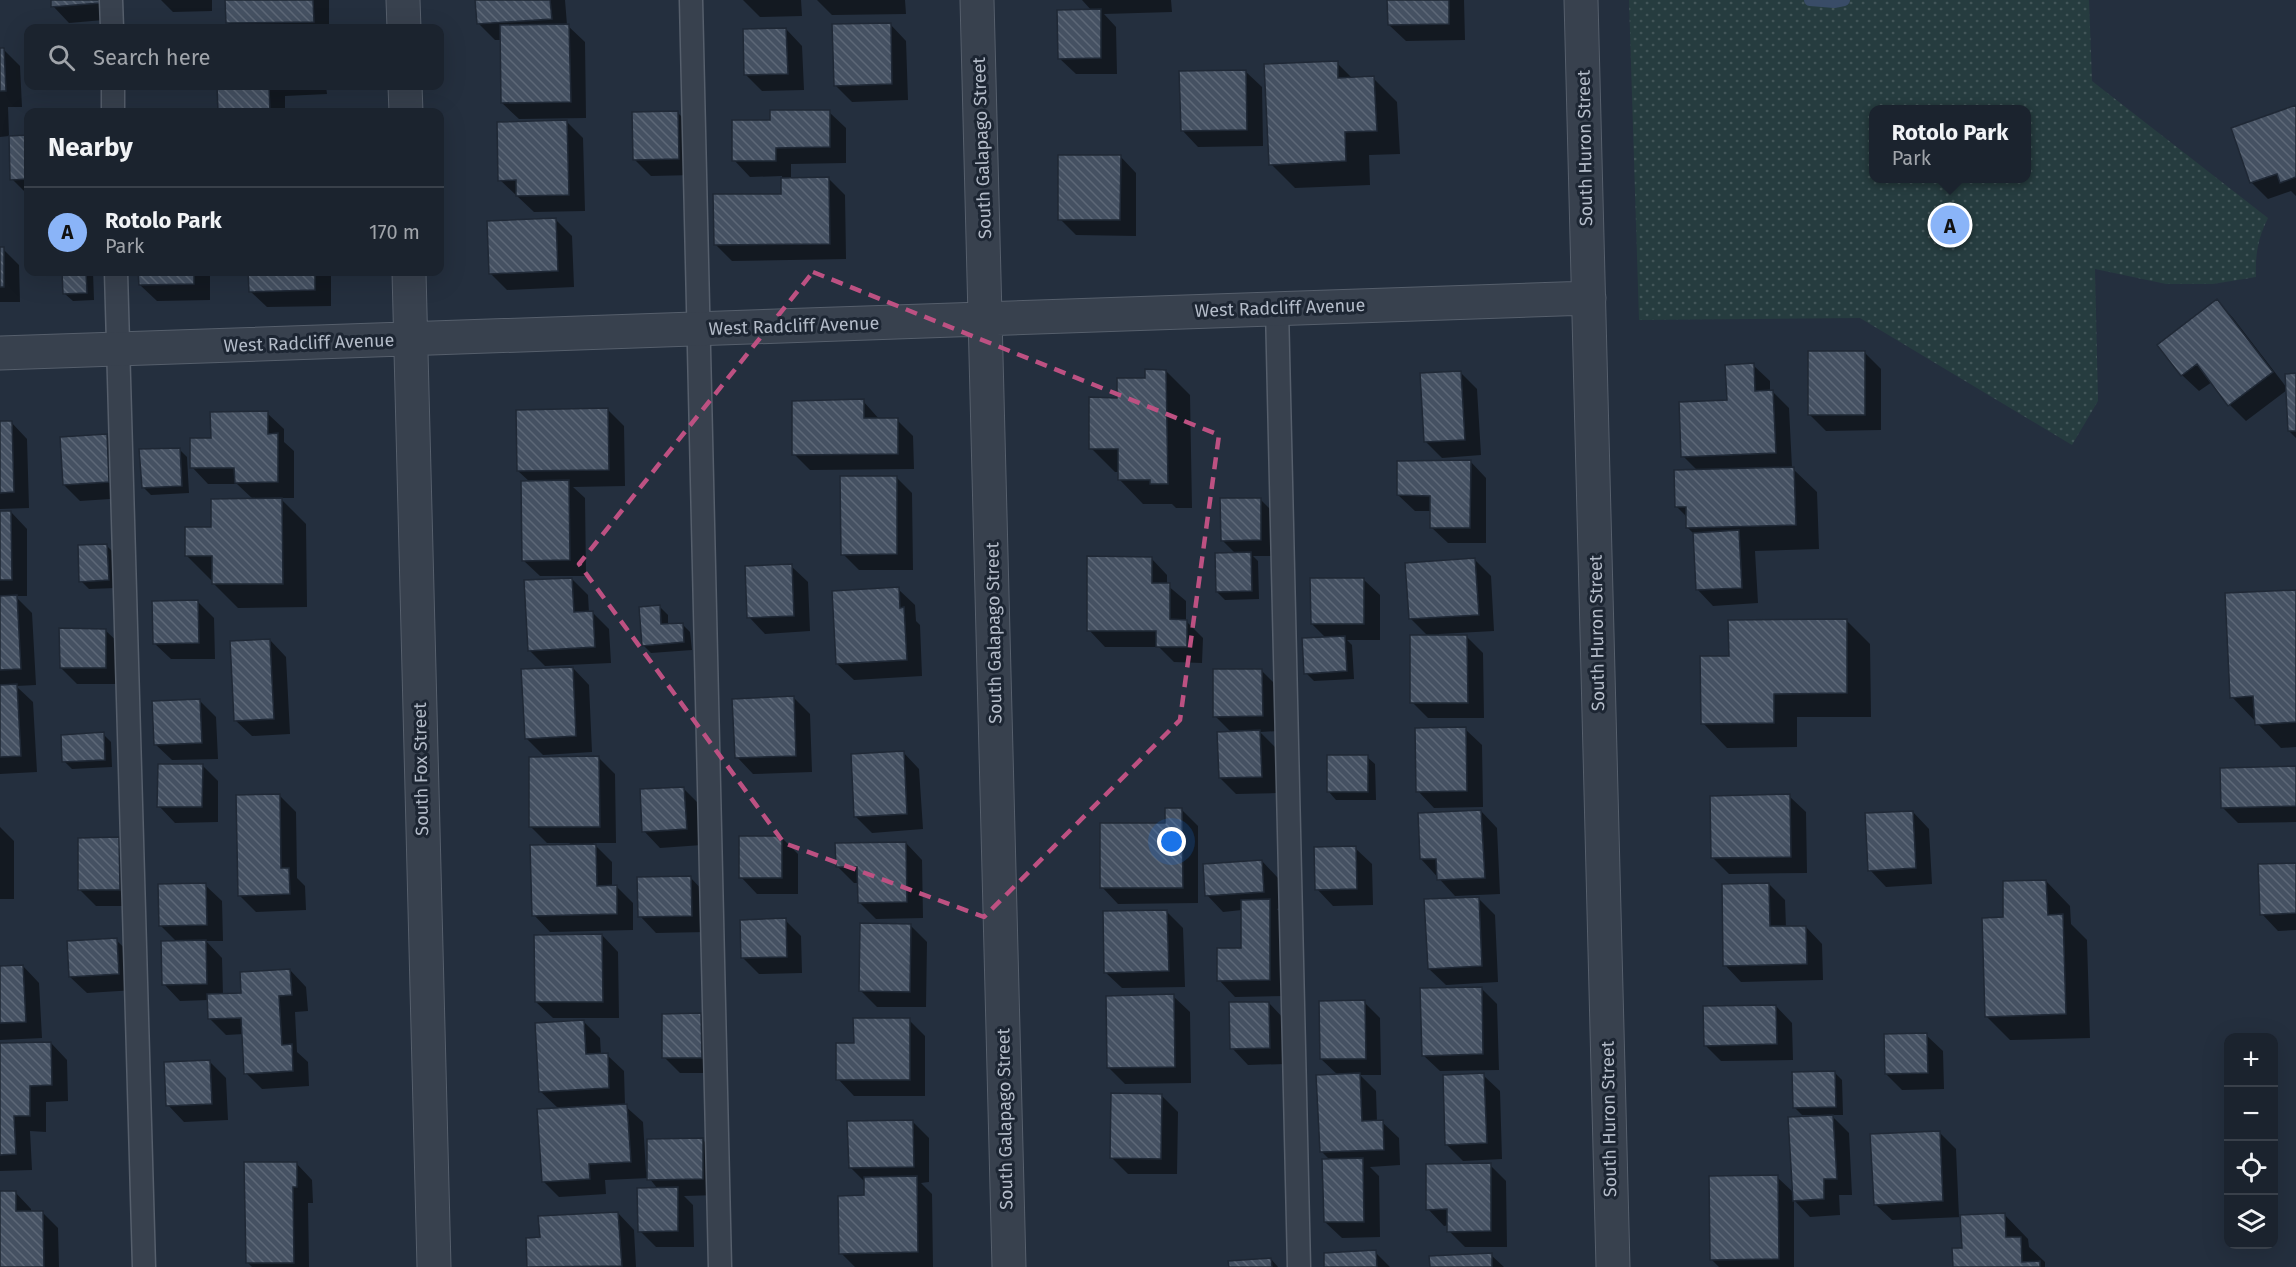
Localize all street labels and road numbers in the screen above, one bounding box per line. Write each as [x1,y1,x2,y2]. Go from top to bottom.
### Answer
street label: South Galapago Street [968,56,996,239]
street label: South Huron Street [1573,69,1597,226]
street label: West Radcliff Avenue [1194,294,1366,322]
street label: West Radcliff Avenue [708,312,880,340]
street label: West Radcliff Avenue [223,329,395,357]
street label: South Galapago Street [981,541,1007,724]
street label: South Huron Street [1585,554,1609,711]
street label: South Fox Street [409,702,433,836]
street label: South Galapago Street [992,1027,1018,1210]
street label: South Huron Street [1597,1040,1621,1197]

